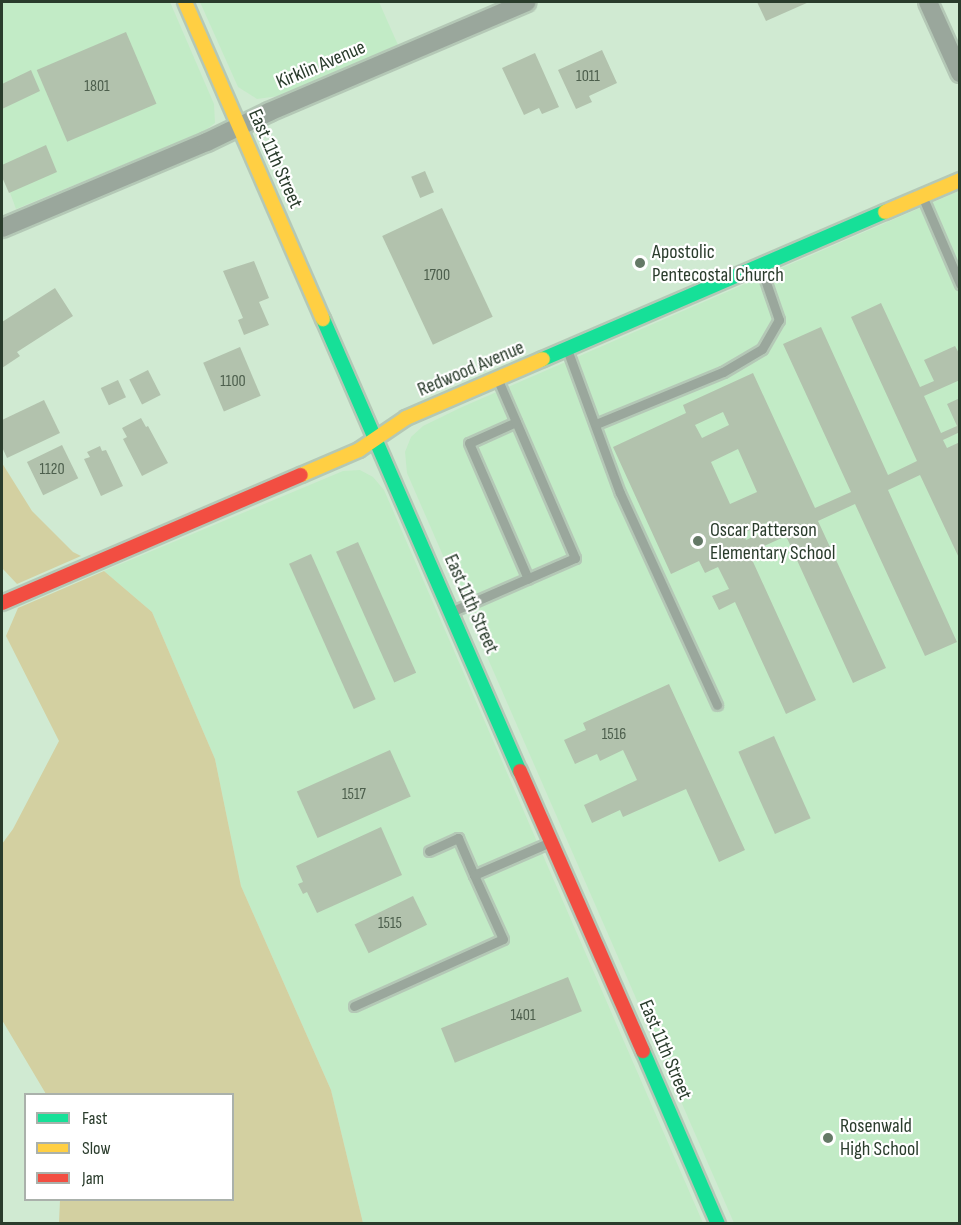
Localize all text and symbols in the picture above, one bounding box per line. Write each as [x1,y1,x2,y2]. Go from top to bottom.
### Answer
street label: Kirklin Avenue [273,35,369,95]
house number: 1011 [576,67,600,87]
house number: 1801 [84,77,110,97]
street label: East 11th Street [242,106,308,212]
place label: Apostolic Pentecostal Church [652,240,784,287]
marker: Apostolic Pentecostal Church [633,256,647,270]
house number: 1700 [424,266,450,286]
street label: Redwood Avenue [414,336,528,402]
house number: 1100 [220,372,246,392]
house number: 1120 [39,460,65,480]
place label: Oscar Patterson Elementary School [710,518,836,565]
marker: Oscar Patterson Elementary School [691,534,705,548]
street label: East 11th Street [438,551,504,657]
house number: 1516 [602,725,626,745]
house number: 1517 [342,785,366,805]
house number: 1515 [378,914,402,934]
street label: East 11th Street [633,997,697,1103]
house number: 1401 [510,1006,536,1026]
legend [24,1093,234,1201]
text: Fast [82,1108,107,1129]
place label: Rosenwald High School [840,1114,919,1161]
marker: Rosenwald High School [821,1131,835,1145]
text: Slow [82,1138,111,1159]
text: Jam [82,1168,104,1189]

